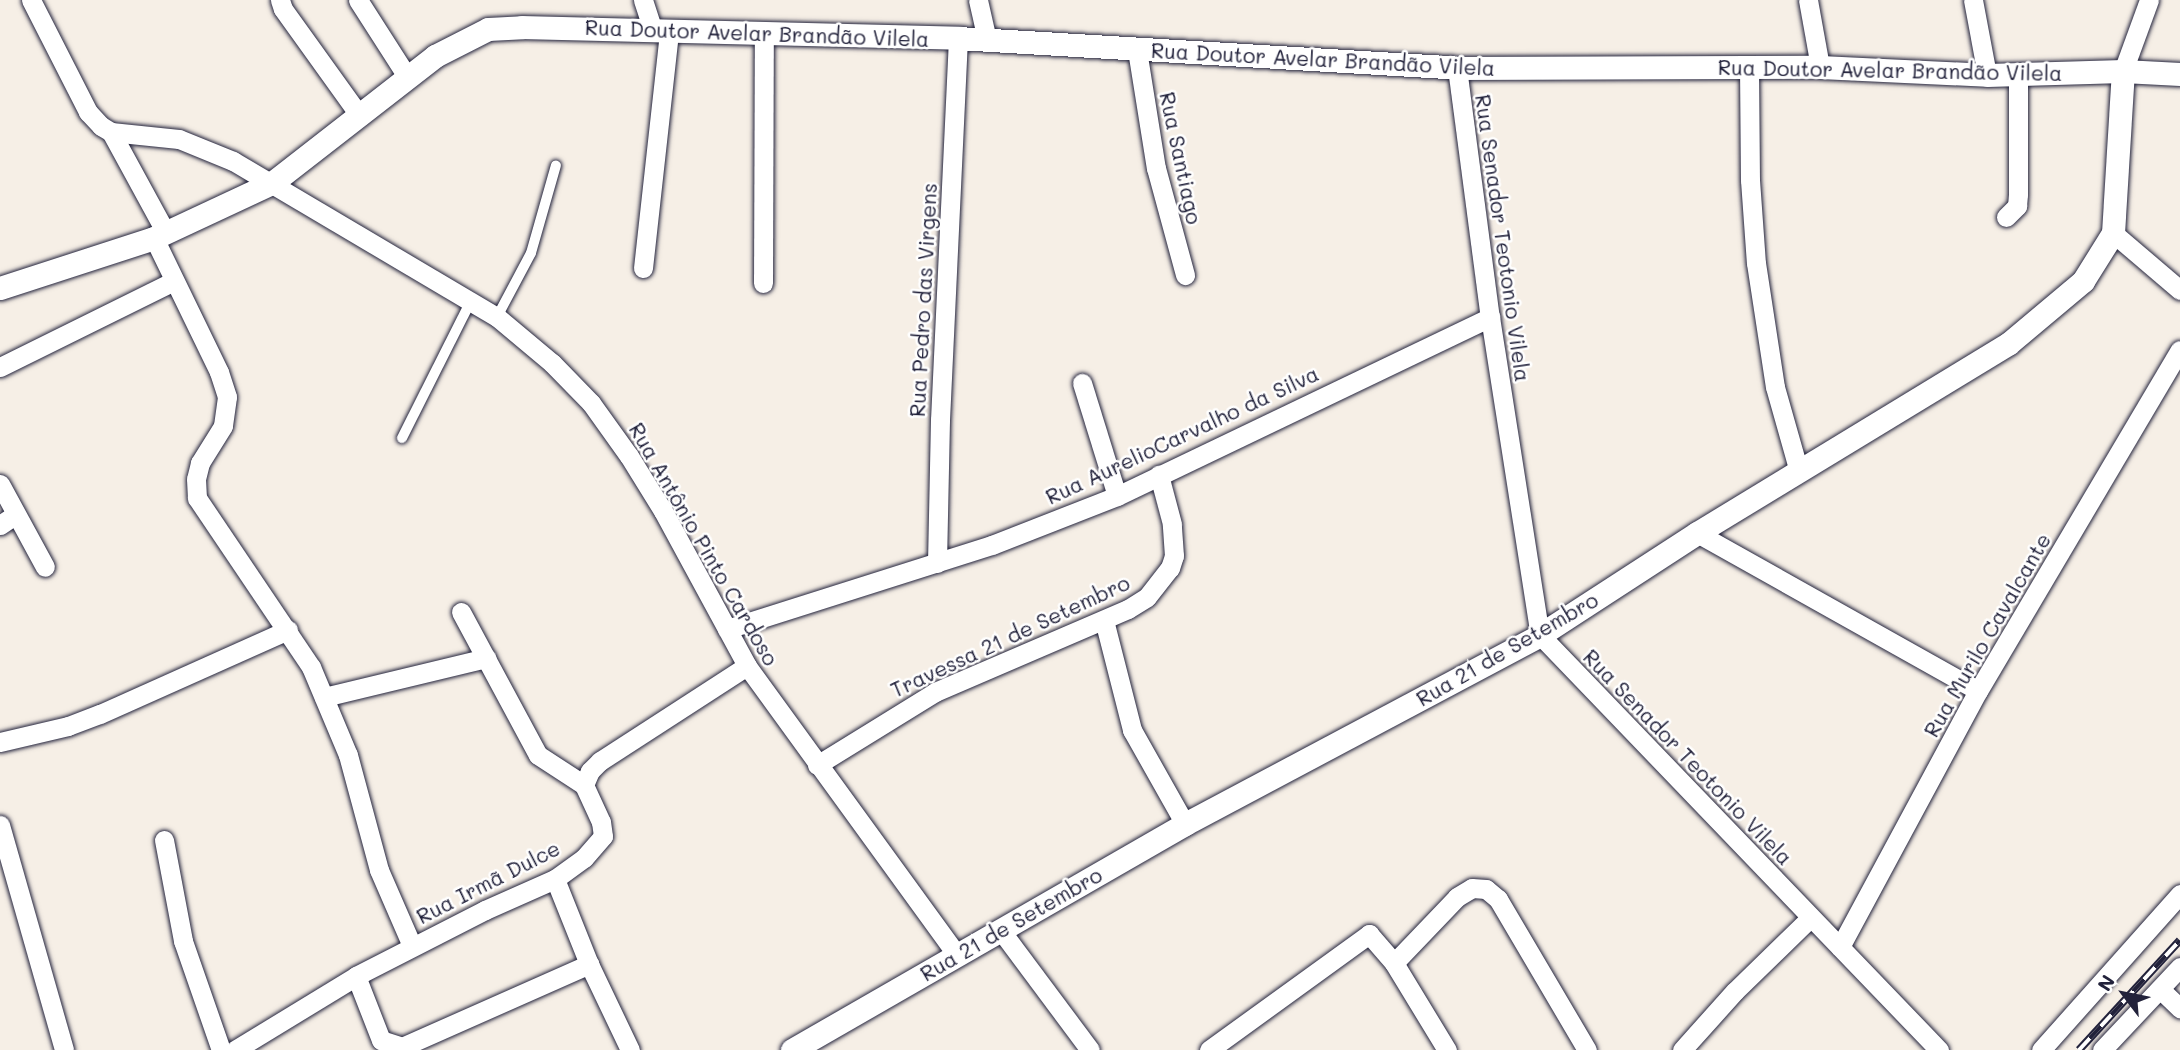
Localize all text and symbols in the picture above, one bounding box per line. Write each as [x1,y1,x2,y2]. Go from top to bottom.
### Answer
street label: Rua Doutor Avelar Brandão Vilela [584,14,930,52]
street label: Rua Doutor Avelar Brandão Vilela [1150,37,1496,81]
street label: Rua Doutor Avelar Brandão Vilela [1717,54,2063,86]
street label: Rua Santiago [1155,90,1207,226]
street label: Rua Senador Teotonio Vilela [1470,93,1536,383]
street label: Rua Pedro das Virgens [904,182,942,418]
street label: Rua AurelioCarvalho da Silva [1041,361,1323,509]
street label: Rua Antônio Pinto Cardoso [624,418,784,670]
street label: Rua Murilo Cavalcante [1918,529,2056,741]
street label: Travessa 21 de Setembro [887,570,1133,702]
street label: Rua 21 de Setembro [1412,587,1602,711]
street label: Rua Senador Teotonio Vilela [1578,644,1798,870]
street label: Rua Irmã Dulce [412,835,564,929]
street label: Rua 21 de Setembro [916,862,1106,986]
north arrow [2089,959,2159,1029]
text: N [2091,970,2120,995]

